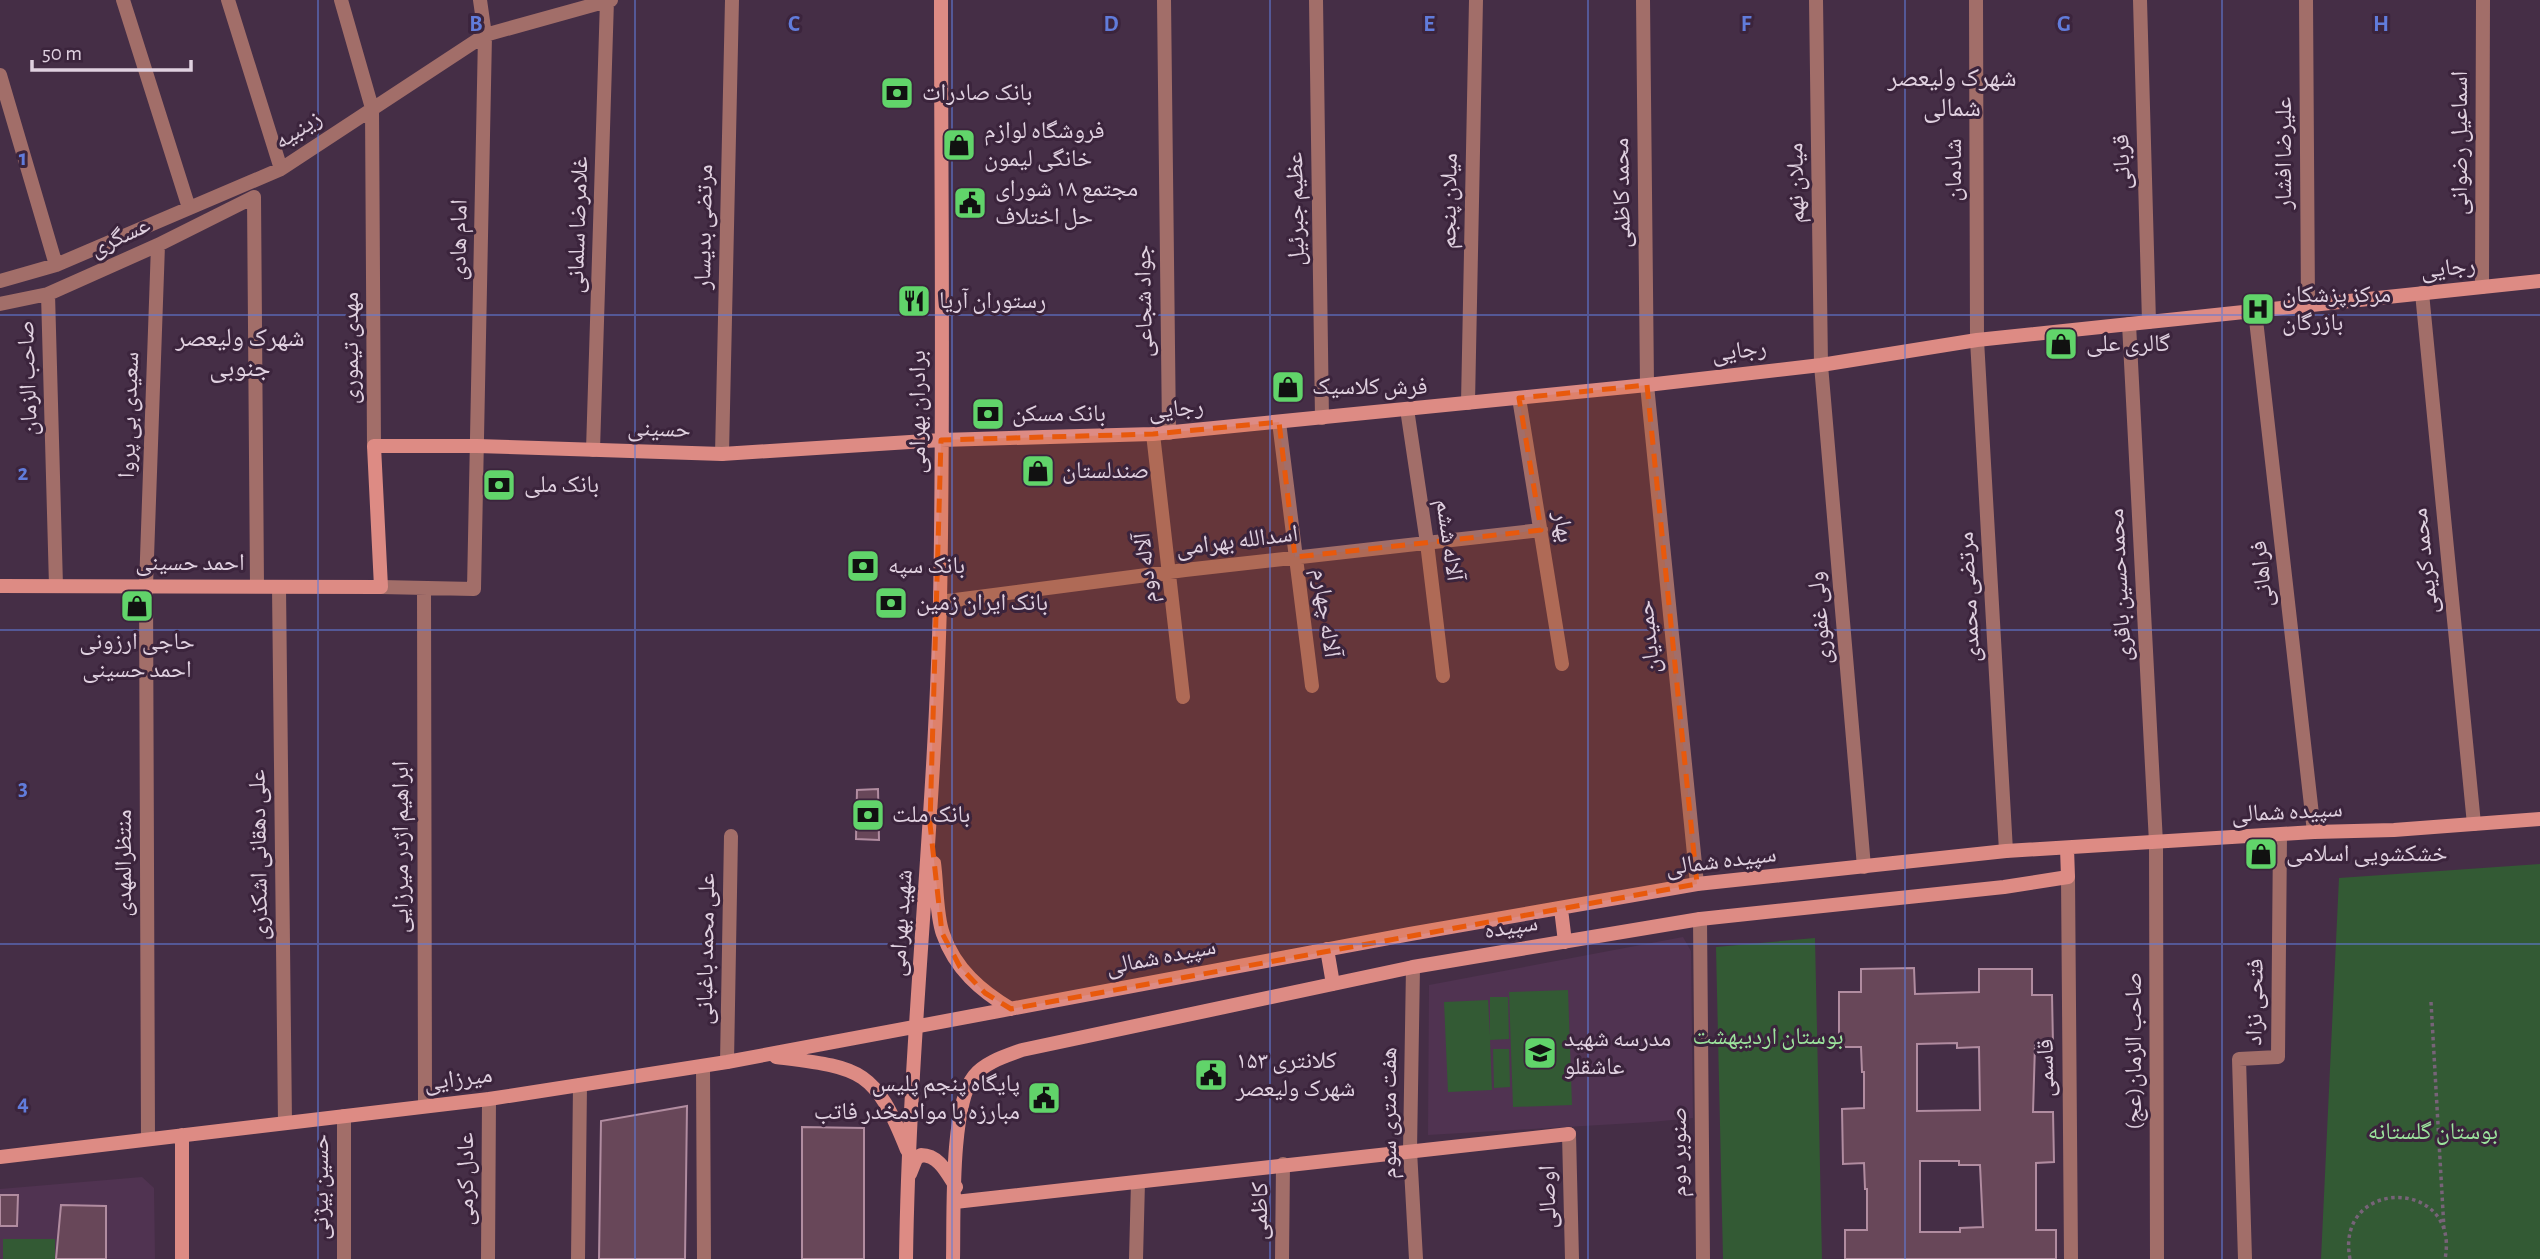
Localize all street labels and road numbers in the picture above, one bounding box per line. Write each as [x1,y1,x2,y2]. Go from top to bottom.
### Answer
street label: اسماعیل رضوانی [2448,71,2473,215]
street label: علیرضا افشار [2272,97,2296,210]
street label: زینبیه [270,106,326,155]
street label: قربانی [2109,134,2136,190]
street label: محمد کاظمی [1609,138,1636,248]
street label: شادمان [1942,139,1967,201]
street label: میلان نهم [1783,142,1812,224]
street label: عظیم جبرئیل [1283,152,1312,266]
street label: میلان پنجم [1436,153,1465,249]
street label: غلامرضا سلمانی [564,156,593,294]
street label: مرتضی بدیسار [691,164,718,291]
street label: امام هادی [446,199,475,281]
street label: عسگری [86,213,154,262]
street label: جواد شجاعی [1131,245,1158,357]
street label: رجایی [2419,253,2477,284]
street label: مهدی تیموری [339,292,364,404]
street label: صاحب الزمان [14,320,43,436]
street label: رجایی [1710,336,1768,367]
street label: برادران بهرامی [906,350,931,474]
street label: سعیدی بی پروا [115,351,144,479]
street label: رجایی [1147,395,1205,424]
street label: حسینی [627,416,691,443]
street label: آلاله ششم [1428,497,1467,584]
street label: محمد کریمی [2408,507,2443,615]
street label: محمدحسین باقری [2104,508,2137,662]
street label: بهار [1548,509,1577,544]
street label: اسدالله بهرامی [1175,522,1300,561]
street label: آلاله دوم [1130,530,1165,605]
street label: مرتضی محمدی [1954,531,1985,663]
street label: فراهانی [2247,539,2278,608]
street label: احمد حسینی [135,551,245,576]
street label: آلاله چهارم [1305,567,1345,660]
street label: ولی غفوری [1804,570,1837,666]
street label: حمیدیان [1633,599,1666,675]
street label: ابراهیم اژدر میرزایی [389,761,416,933]
street label: علی دهقانی اشکذری [246,769,273,941]
street label: سپیده شمالی [2231,797,2343,828]
street label: منتظرالمهدی [112,809,137,917]
street label: سپیده شمالی [1664,842,1778,881]
street label: شهید بهرامی [885,869,918,978]
street label: علی محمد باغبانی [693,873,720,1025]
street label: سپیده [1482,911,1540,944]
street label: سپیده شمالی [1104,935,1218,981]
street label: فتحی نزاد [2242,958,2269,1046]
street label: صاحب الزمان(عج) [2122,972,2148,1130]
street label: قاسمی [2033,1039,2060,1097]
street label: هفت متری سوم [1377,1047,1404,1179]
street label: میرزایی [422,1063,494,1096]
street label: صنوبر دوم [1667,1107,1694,1197]
street label: عادل کرمی [454,1132,479,1226]
street label: حسین بیژنی [309,1134,334,1240]
street label: اوصالی [1535,1165,1562,1229]
street label: کاظمی [1247,1182,1274,1240]

